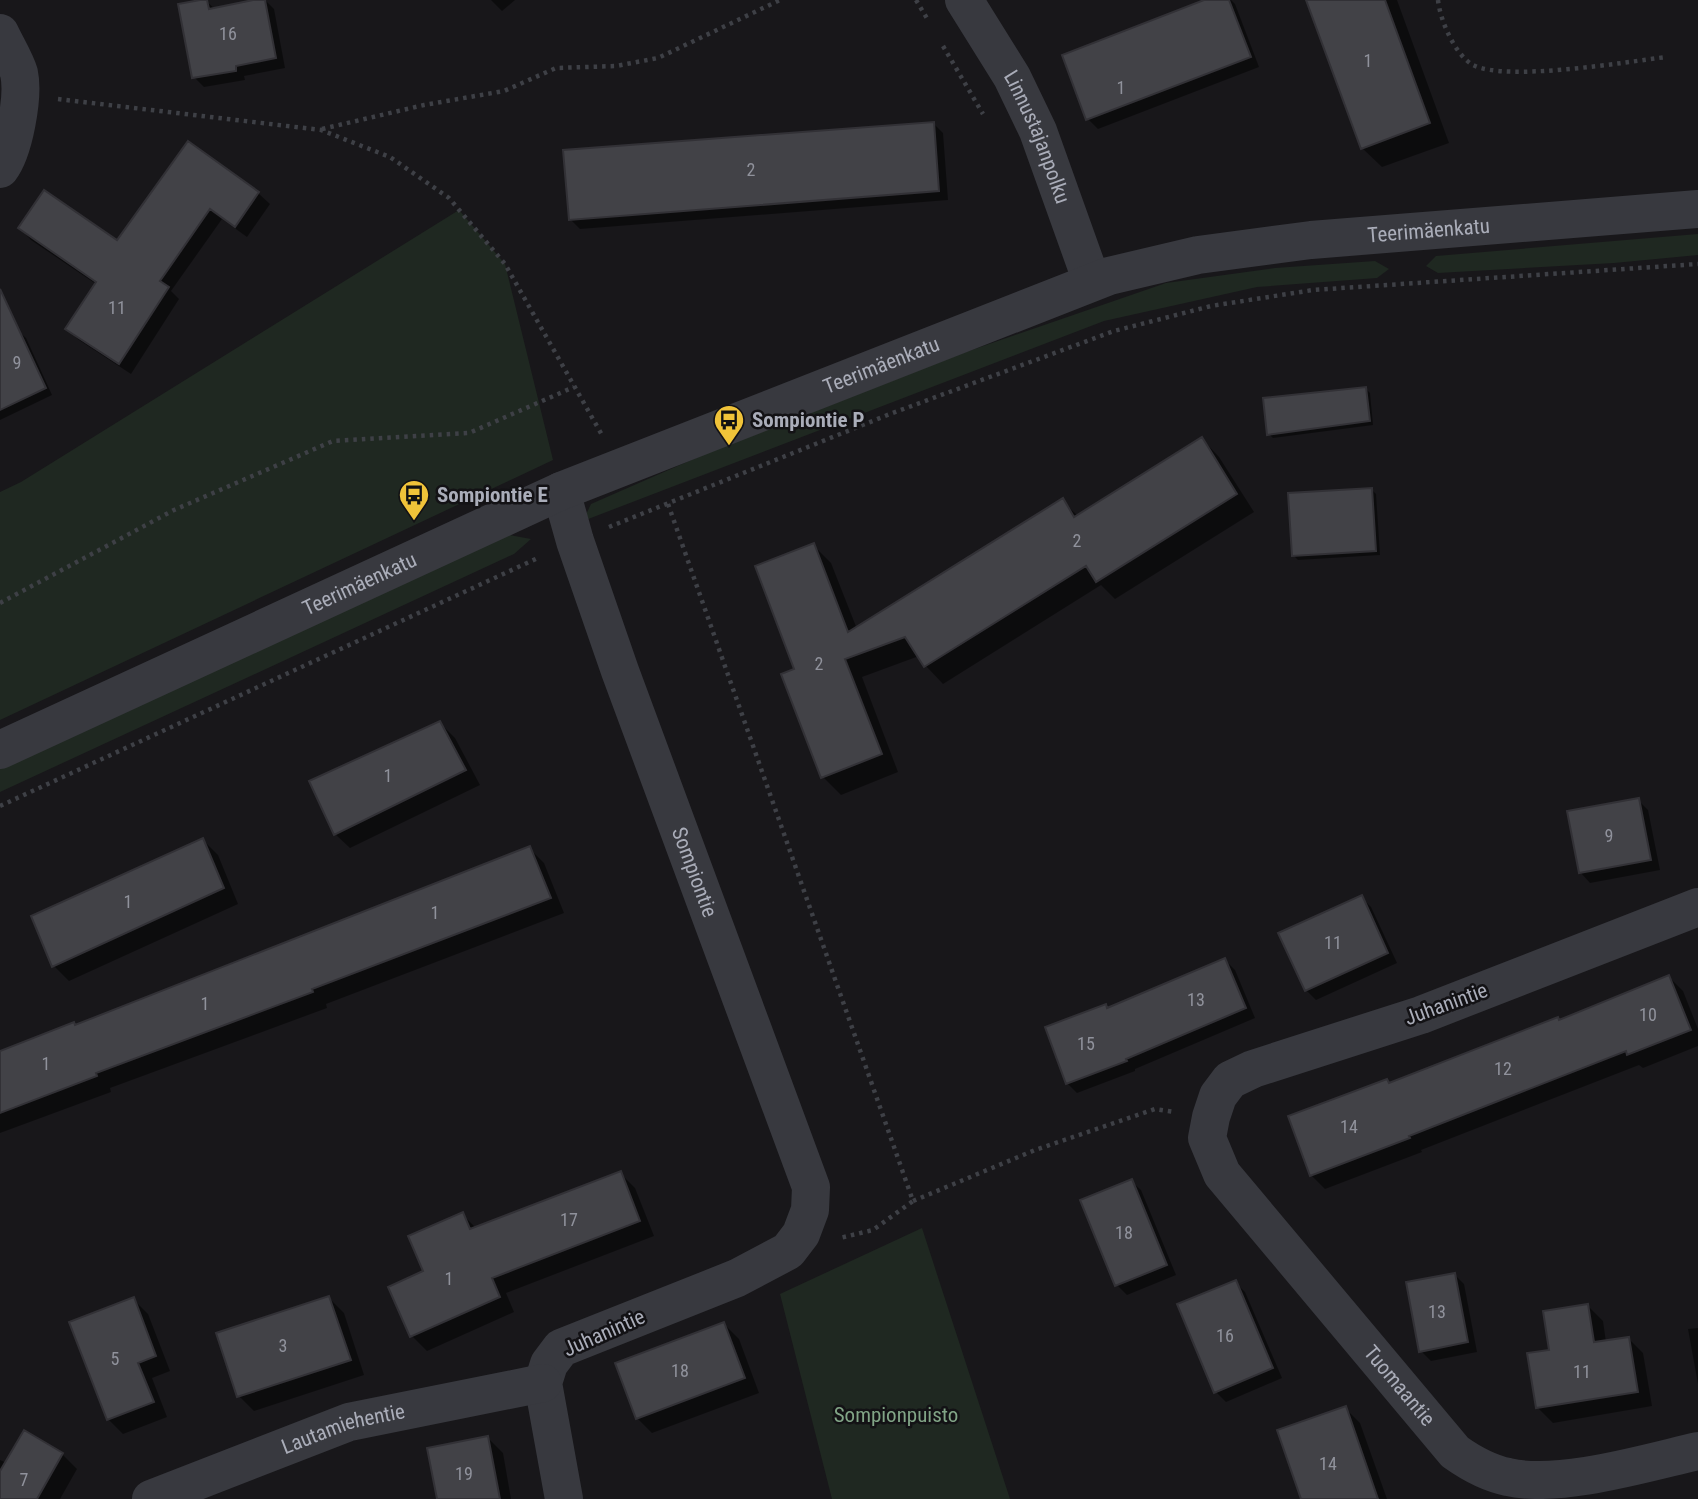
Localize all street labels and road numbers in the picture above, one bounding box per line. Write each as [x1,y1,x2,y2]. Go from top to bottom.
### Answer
street label: Linnustajanpolku [999,66,1075,207]
street label: Teerimäenkatu [1367,214,1491,247]
street label: Teerimäenkatu [820,332,943,399]
street label: Teerimäenkatu [299,547,420,621]
street label: Sompiontie [667,824,722,921]
street label: Juhanintie [1401,978,1491,1030]
street label: Juhanintie [560,1304,649,1362]
street label: Tuomaantie [1359,1341,1440,1431]
street label: Lautamiehentie [278,1399,407,1459]

